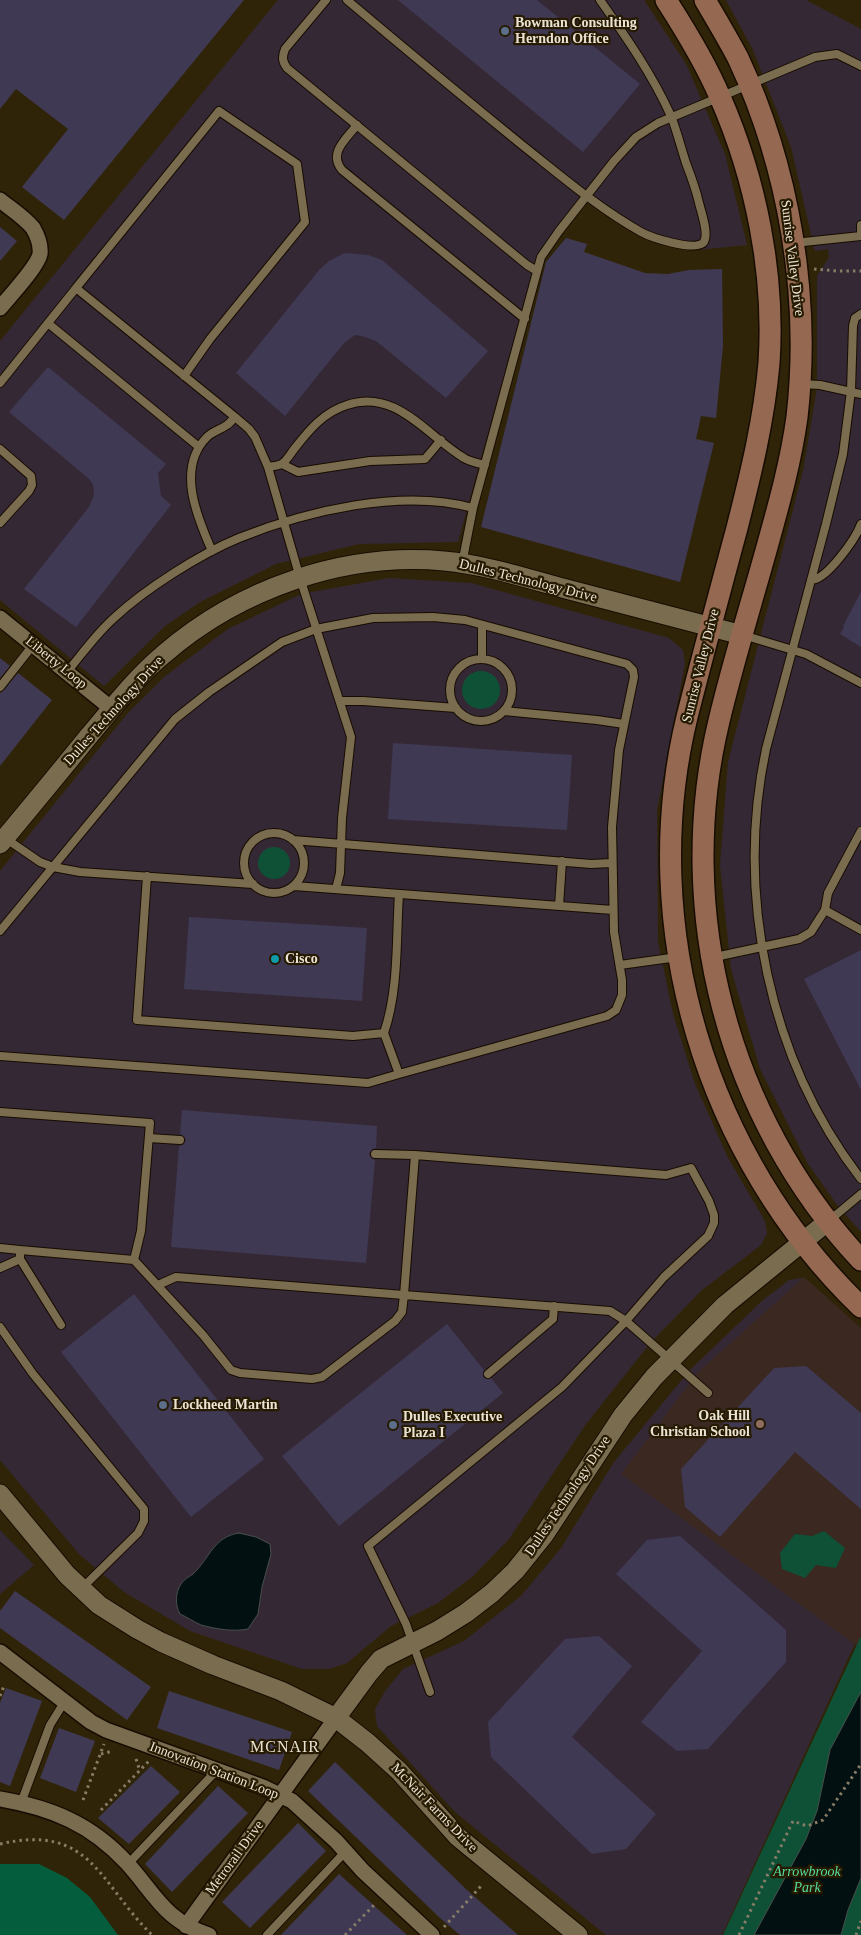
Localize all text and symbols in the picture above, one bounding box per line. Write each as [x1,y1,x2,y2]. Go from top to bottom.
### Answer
place label: Bowman Consulting Herndon Office [515,15,637,48]
marker: Bowman Consulting Herndon Office [499,25,511,37]
street label: Sunrise Valley Drive [777,199,807,317]
street label: Dulles Technology Drive [457,556,599,606]
street label: Sunrise Valley Drive [679,607,723,725]
street label: Liberty Loop [22,633,90,693]
street label: Dulles Technology Drive [60,653,168,769]
place label: Cisco [285,951,318,967]
marker: Cisco [269,953,281,965]
place label: Lockheed Martin [173,1397,278,1413]
marker: Lockheed Martin [157,1399,169,1411]
place label: Oak Hill Christian School [650,1408,750,1440]
place label: Dulles Executive Plaza I [403,1409,502,1441]
marker: Oak Hill Christian School [754,1418,766,1430]
marker: Dulles Executive Plaza I [387,1419,399,1431]
street label: Dulles Technology Drive [522,1433,614,1559]
district label: MCNAIR [249,1738,321,1758]
street label: Innovation Station Loop [147,1739,281,1803]
street label: McNair Farms Drive [387,1760,481,1856]
street label: Metrorail Drive [202,1817,268,1899]
park label: Arrowbrook Park [773,1864,841,1896]

